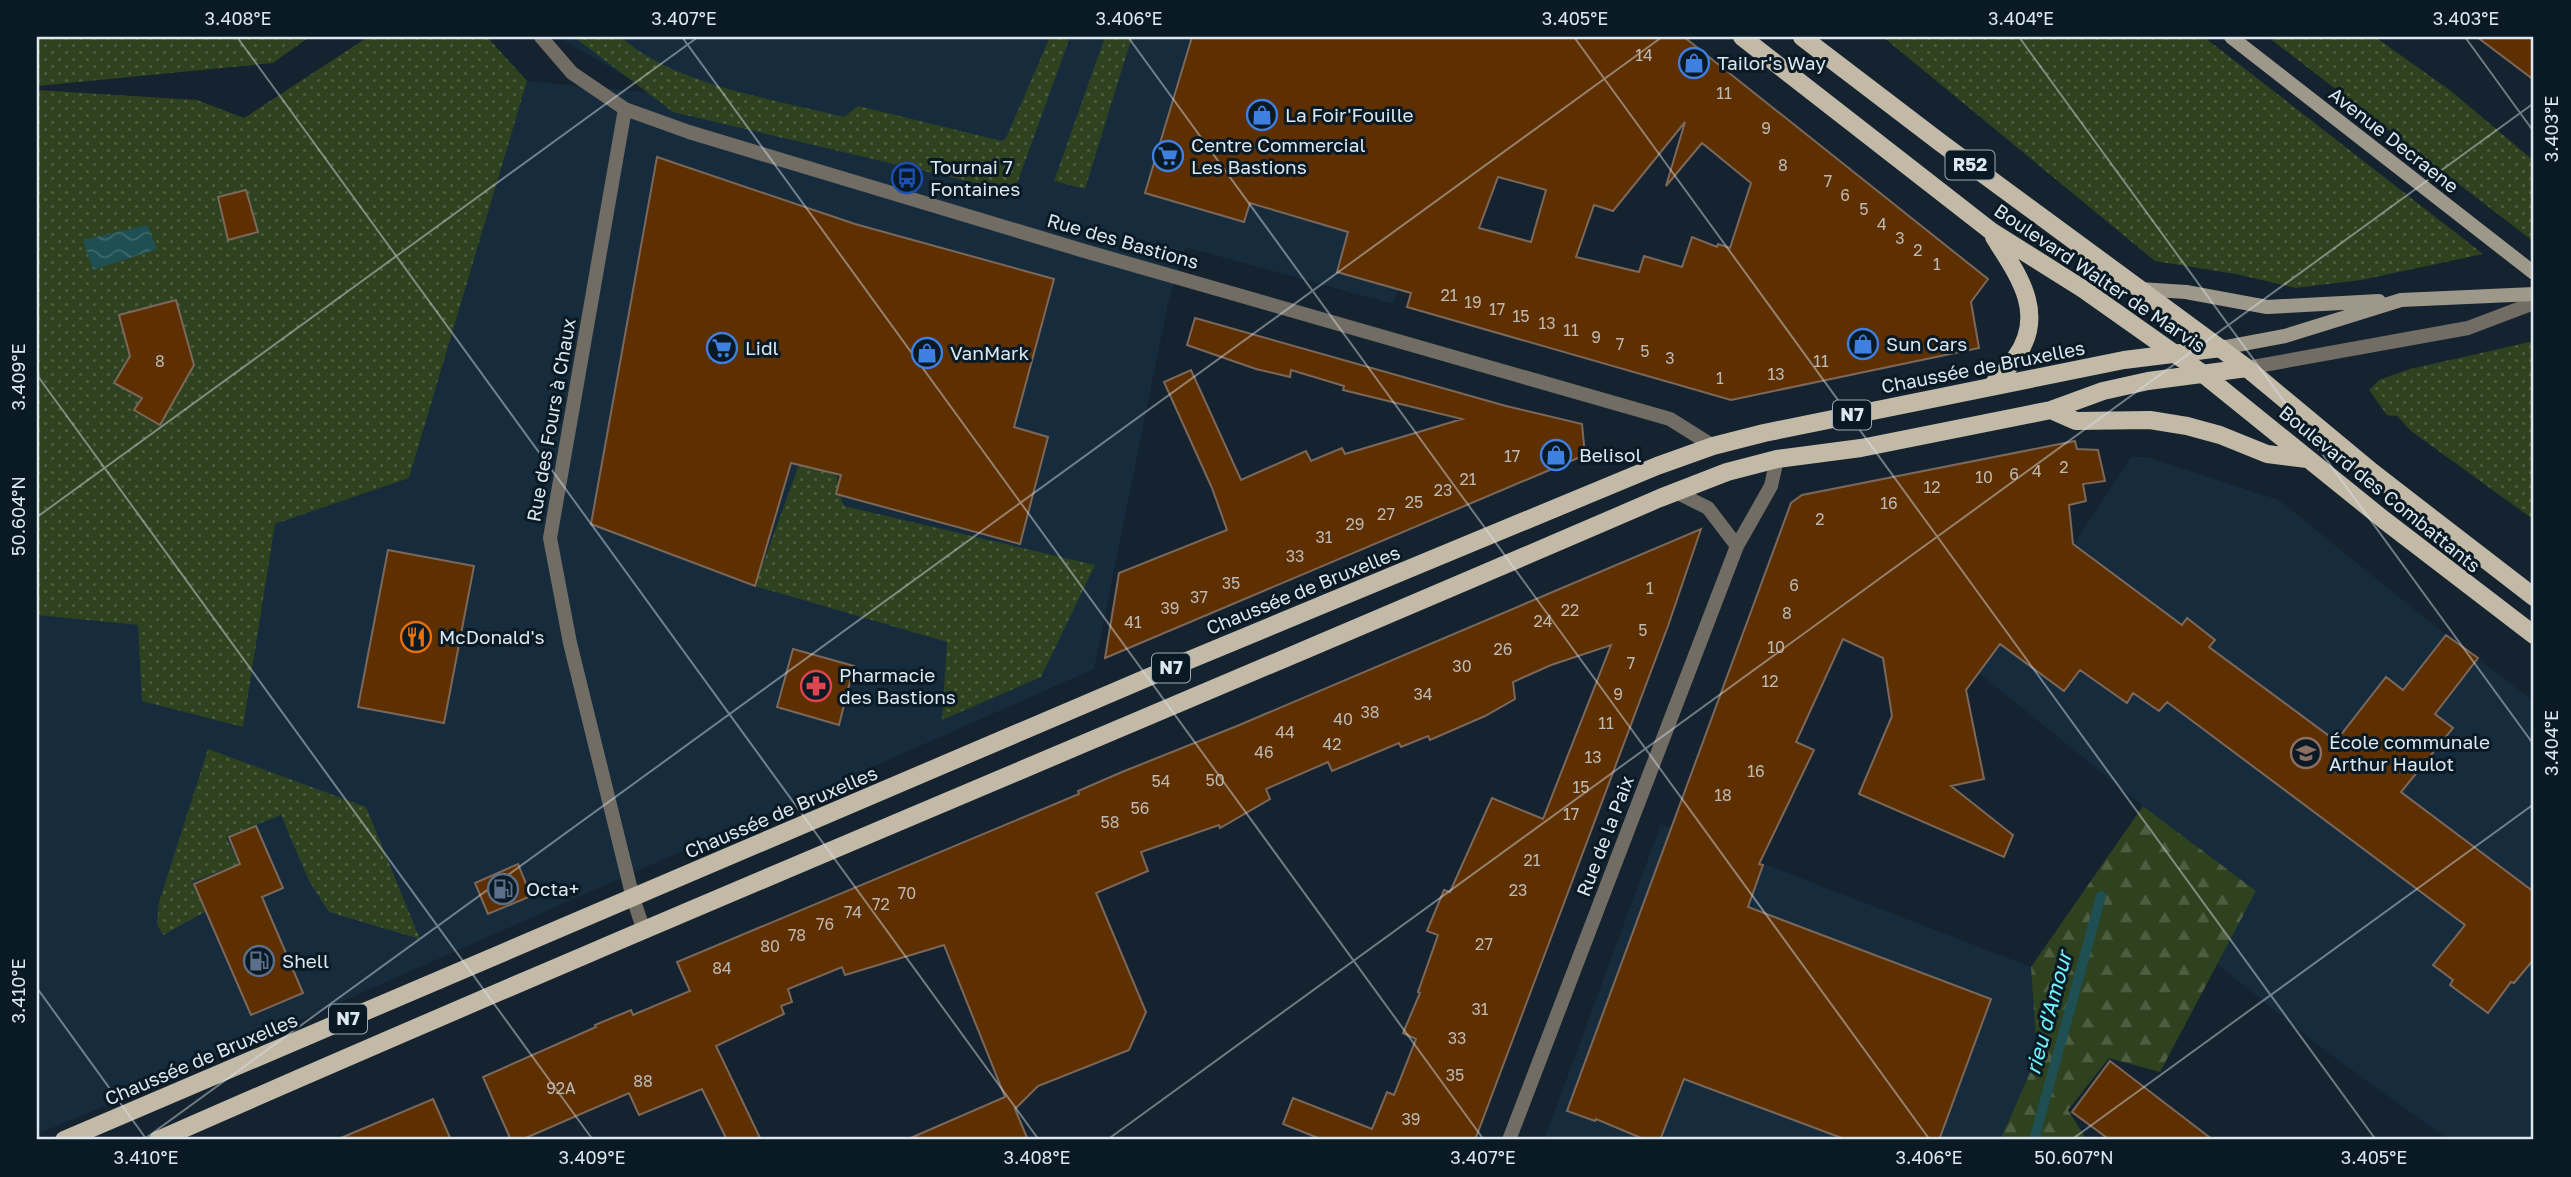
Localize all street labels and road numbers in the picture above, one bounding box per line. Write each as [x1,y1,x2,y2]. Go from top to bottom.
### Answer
street label: Avenue Decraene [2325,82,2464,197]
road number: R52 [1946,150,1994,180]
street label: Boulevard Walter de Marvis [1990,198,2210,357]
street label: Rue des Bastions [1045,208,1202,273]
street label: Rue des Fours à Chaux [521,316,580,524]
street label: Chaussée de Bruxelles [1879,335,2087,398]
road number: N7 [1833,400,1871,430]
street label: Boulevard des Combattants [2275,400,2486,577]
street label: Chaussée de Bruxelles [1203,540,1403,639]
road number: N7 [1152,654,1190,682]
street label: Chaussée de Bruxelles [681,761,881,863]
street label: Rue de la Paix [1571,772,1638,899]
road number: N7 [329,1004,367,1034]
street label: Chaussée de Bruxelles [101,1008,301,1110]

